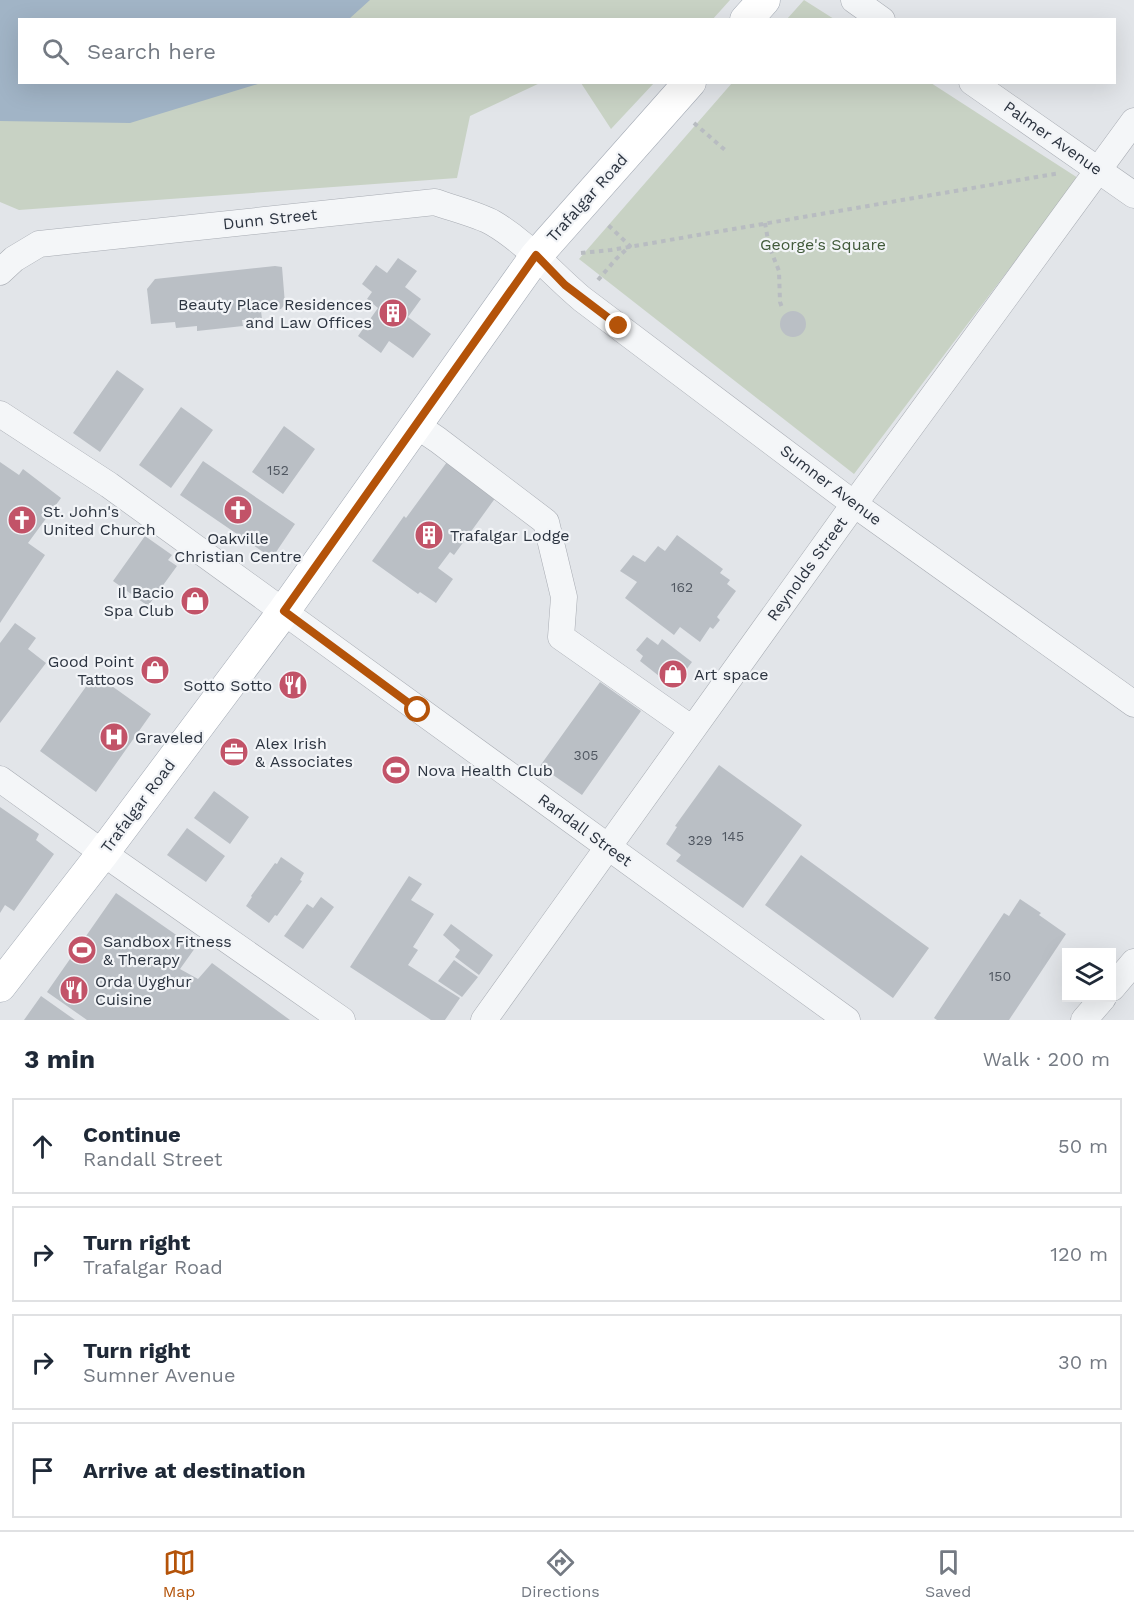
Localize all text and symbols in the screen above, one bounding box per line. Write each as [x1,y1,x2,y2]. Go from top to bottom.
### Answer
search box [18,18,1116,84]
icon: search [39,35,72,68]
text: Search here [87,39,216,64]
street label: Palmer Avenue [1000,97,1106,179]
street label: Trafalgar Road [543,150,631,246]
street label: Dunn Street [222,205,318,233]
park label: George's Square [760,235,886,254]
place label: Beauty Place Residences and Law Offices [178,295,372,332]
building icon: Beauty Place Residences and Law Offices [377,297,409,329]
route end [605,312,631,338]
street label: Sumner Avenue [777,441,885,529]
house number: 152 [267,462,289,478]
church icon: Oakville Christian Centre [222,494,254,526]
place label: St. John's United Church [43,502,156,539]
church icon: St. John's United Church [6,504,38,536]
street label: Reynolds Street [763,513,851,625]
building icon: Trafalgar Lodge [413,519,445,551]
place label: Trafalgar Lodge [450,526,570,545]
place label: Oakville Christian Centre [174,529,302,566]
house number: 162 [671,579,693,595]
place label: Il Bacio Spa Club [104,583,174,620]
shop icon: Il Bacio Spa Club [179,585,211,617]
place label: Good Point Tattoos [48,652,134,689]
shop icon: Good Point Tattoos [139,654,171,686]
shop icon: Art space [657,658,689,690]
place label: Art space [694,665,768,684]
restaurant icon: Sotto Sotto [277,669,309,701]
place label: Sotto Sotto [183,676,272,695]
route start [404,696,430,722]
hospital icon: Graveled [98,721,130,753]
place label: Graveled [135,728,203,747]
place label: Alex Irish & Associates [255,734,353,771]
office icon: Alex Irish & Associates [218,736,250,768]
house number: 305 [573,747,599,763]
sports icon: Nova Health Club [380,754,412,786]
street label: Trafalgar Road [97,756,179,856]
place label: Nova Health Club [417,761,553,780]
street label: Randall Street [534,790,636,871]
house number: 145 [722,828,744,844]
house number: 329 [688,832,712,848]
place label: Sandbox Fitness & Therapy [103,932,232,969]
sports icon: Sandbox Fitness & Therapy [66,934,98,966]
map controls [1062,948,1116,1002]
button: layers [1062,948,1116,1002]
house number: 150 [989,968,1011,984]
place label: Orda Uyghur Cuisine [95,972,192,1009]
restaurant icon: Orda Uyghur Cuisine [58,974,90,1006]
text: 3 min [24,1044,95,1074]
text: Walk · 200 m [983,1047,1110,1071]
text: Continue [83,1122,181,1147]
icon: ahead [26,1130,59,1163]
text: 50 m [1058,1134,1108,1158]
text: Randall Street [83,1147,222,1171]
text: Turn right [83,1230,190,1255]
icon: right [26,1238,59,1271]
text: 120 m [1050,1242,1108,1266]
text: Trafalgar Road [83,1255,223,1279]
text: Turn right [83,1338,190,1363]
icon: right [26,1346,59,1379]
text: 30 m [1058,1350,1108,1374]
text: Sumner Avenue [83,1363,236,1387]
icon: arrive [26,1454,59,1487]
text: Arrive at destination [83,1458,306,1483]
tab: Map [163,1546,196,1601]
tab: Directions [521,1546,600,1601]
tab: Saved [925,1546,971,1601]

